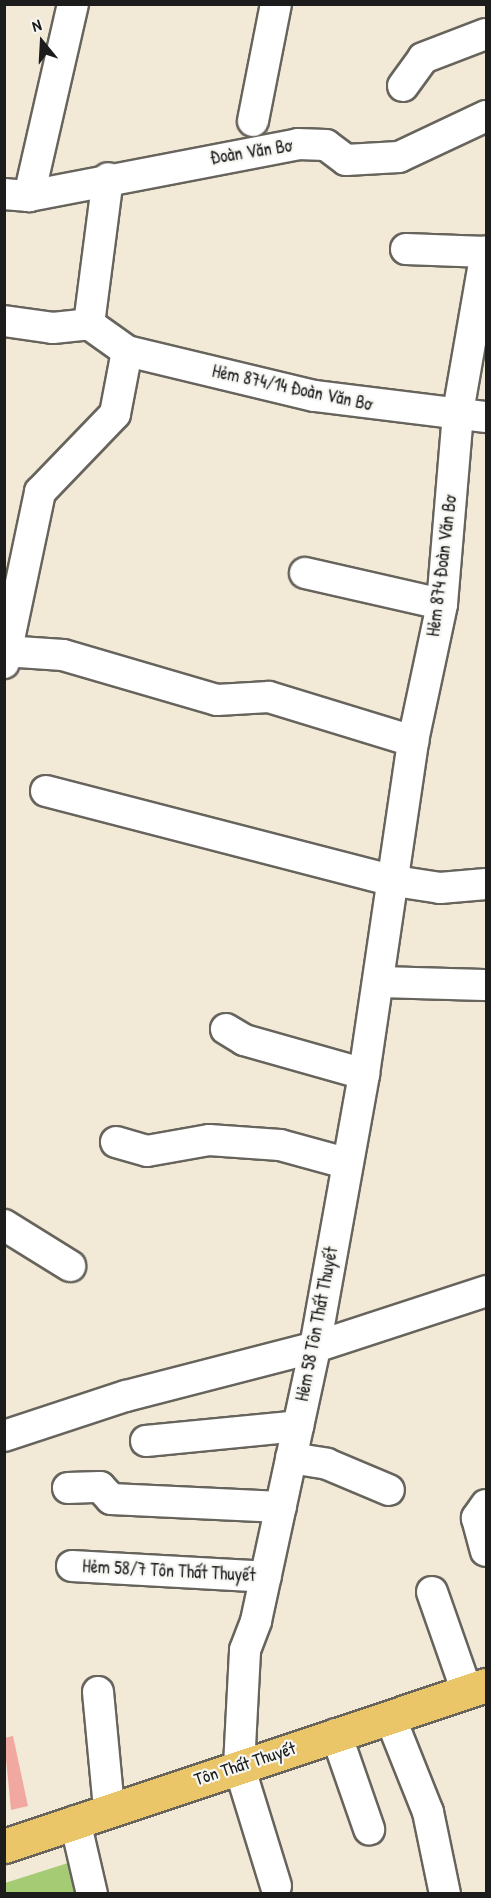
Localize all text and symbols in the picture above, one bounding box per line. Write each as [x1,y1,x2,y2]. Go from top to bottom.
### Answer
north arrow [12,12,72,72]
text: N [29,13,44,37]
street label: Đoàn Văn Bơ [209,135,293,169]
street label: Hẻm 874/14 Đoàn Văn Bơ [210,361,374,415]
street label: Hẻm 874 Đoàn Văn Bơ [423,494,461,638]
street label: Hẻm 58 Tôn Thất Thuyết [291,1245,343,1403]
street label: Hẻm 58/7 Tôn Thất Thuyết [82,1556,256,1586]
street label: Tôn Thất Thuyết [192,1737,298,1791]

